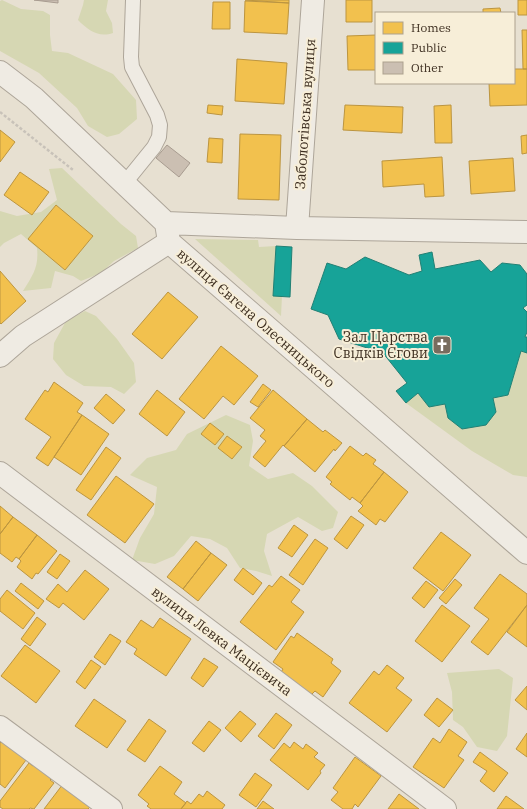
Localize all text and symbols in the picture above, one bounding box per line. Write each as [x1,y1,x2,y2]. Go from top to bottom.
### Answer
legend [375,12,515,84]
text: Homes [411,20,451,35]
street label: Заболотівська вулиця [291,38,319,190]
text: Public [411,40,447,55]
text: Other [411,60,444,75]
street label: вулиця Євгена Олесницького [173,245,339,392]
place label: Зал Царства Свідків Єгови [334,328,428,362]
church icon: Зал Царства Свідків Єгови [431,334,453,356]
street label: вулиця Левка Мацієвича [148,582,296,700]

